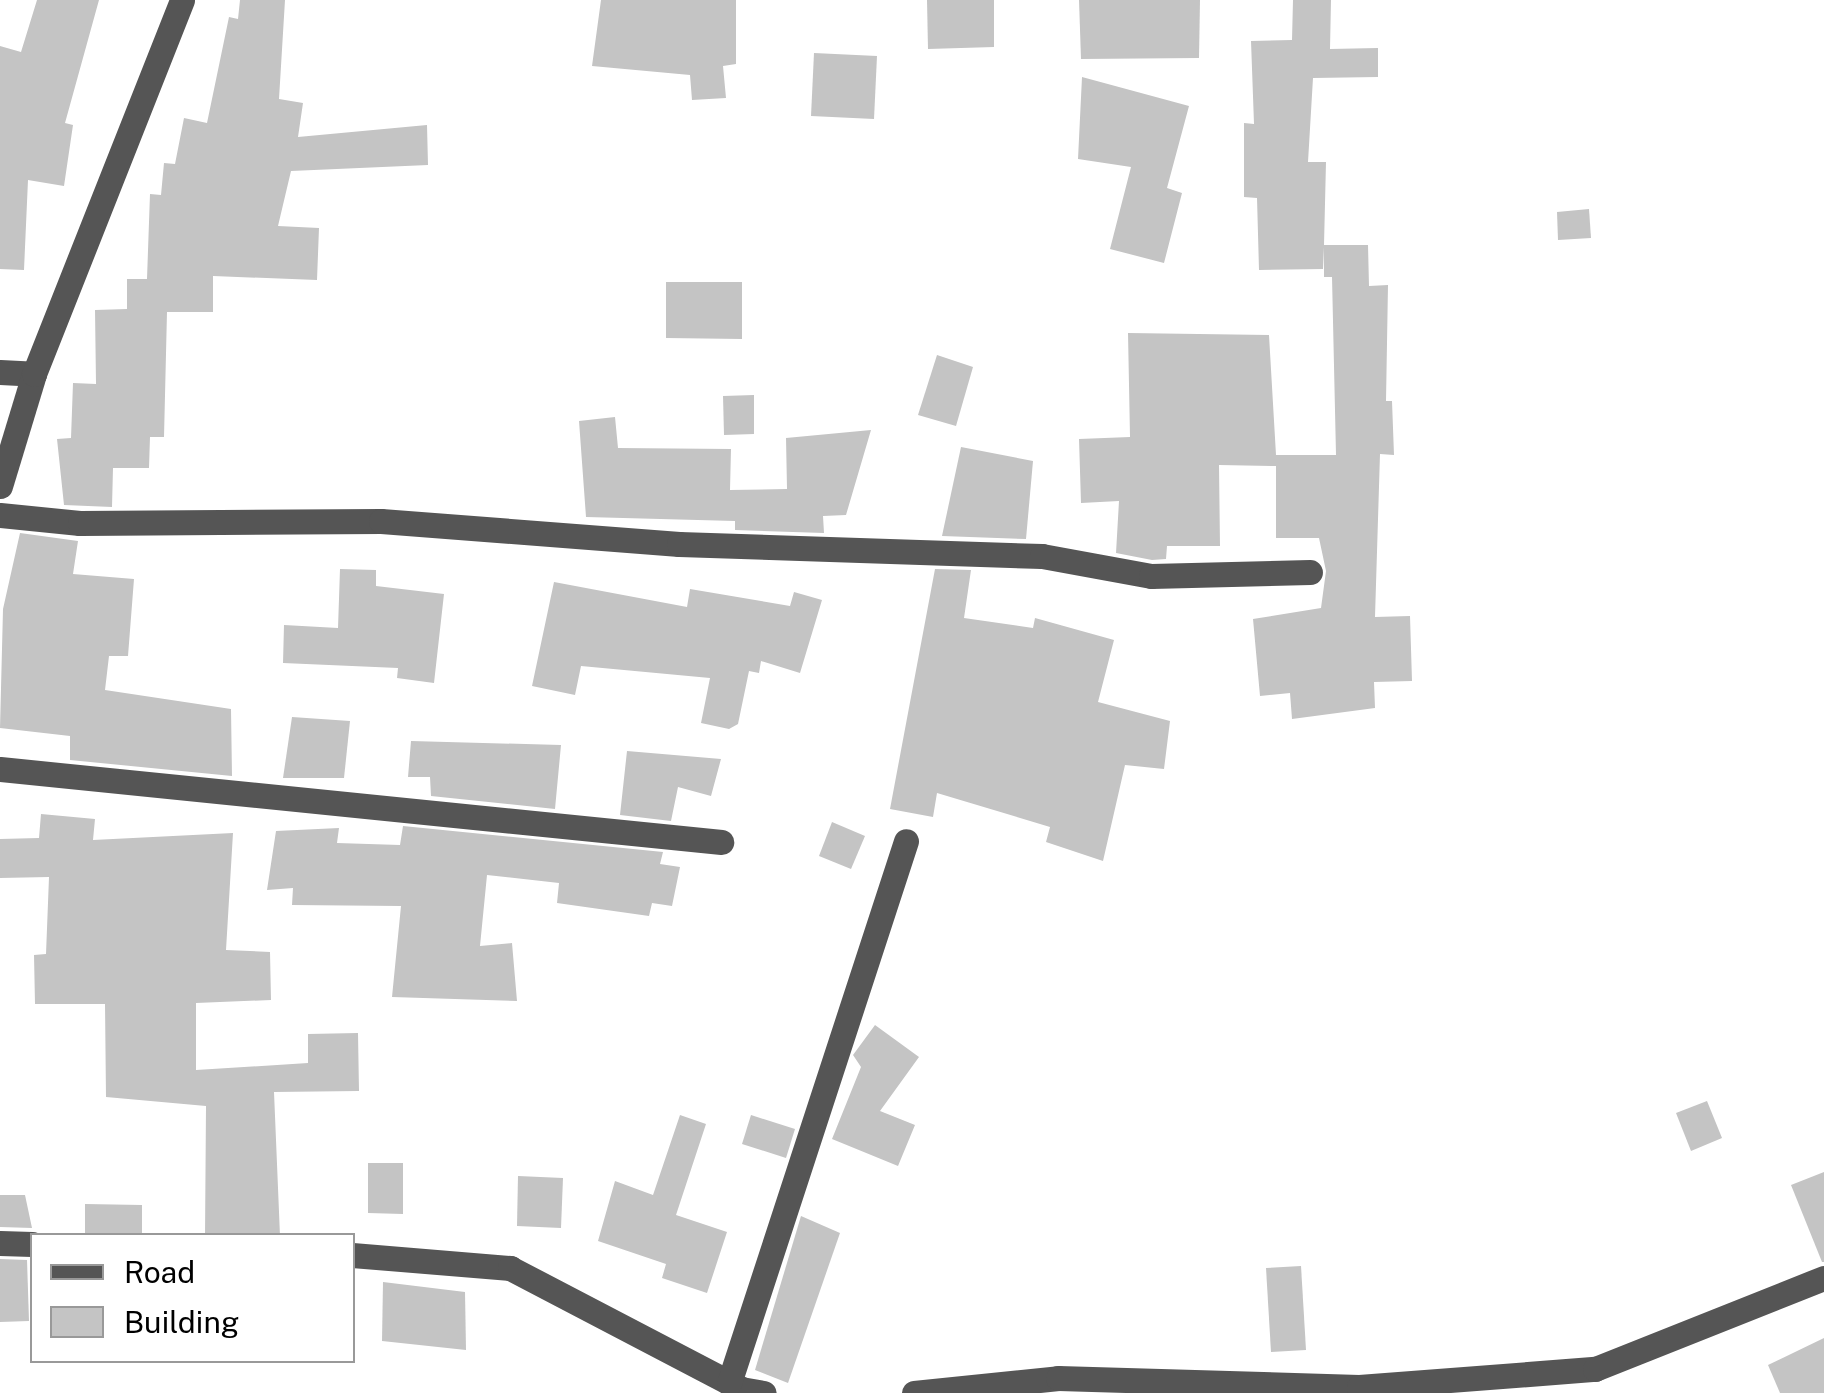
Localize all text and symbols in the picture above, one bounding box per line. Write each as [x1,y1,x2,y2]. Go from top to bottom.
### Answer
legend [30,1233,355,1363]
text: Road [124,1254,195,1290]
text: Building [124,1304,239,1340]

